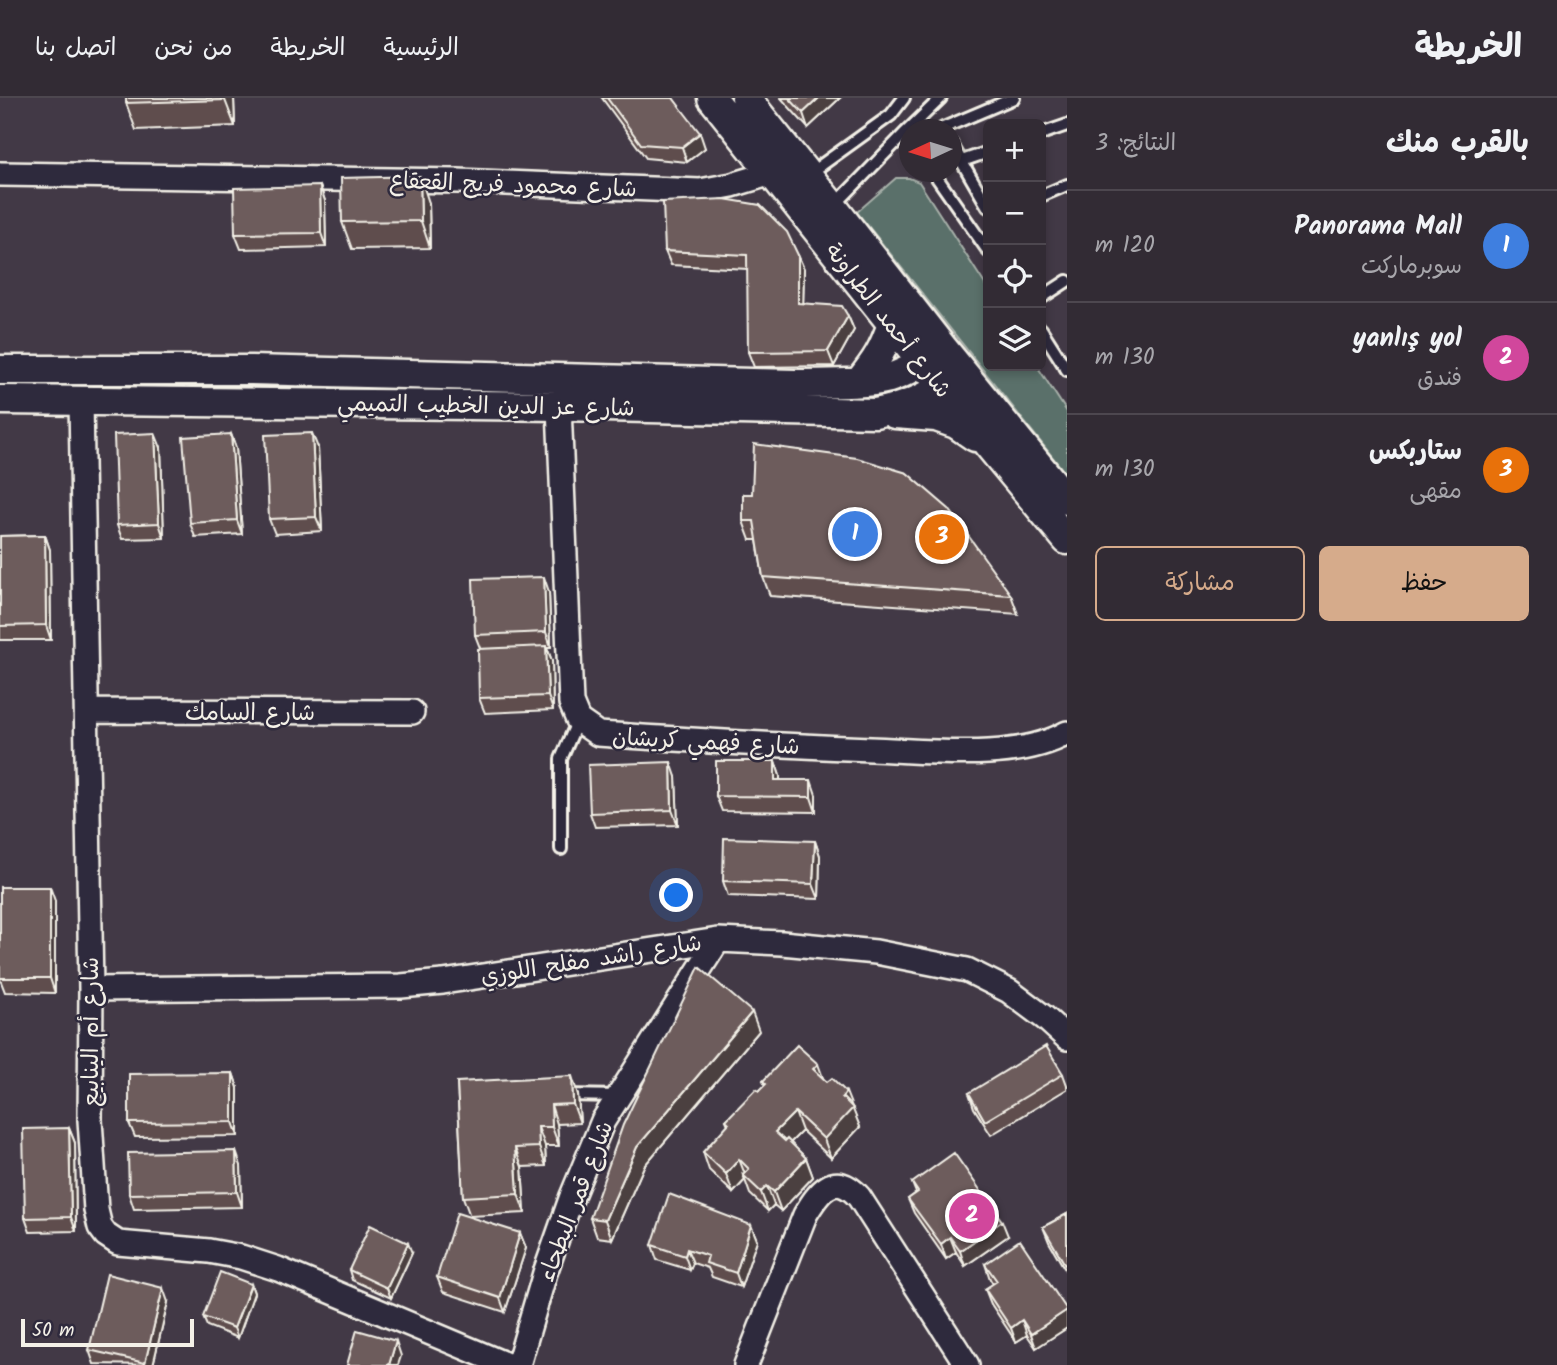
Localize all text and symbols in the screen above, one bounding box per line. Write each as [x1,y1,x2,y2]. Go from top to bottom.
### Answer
text: الخريطة [1415,22,1522,75]
text: اتصل بنا [35,29,116,68]
text: من نحن [154,29,233,68]
text: الخريطة [271,29,345,68]
text: الرئيسية [383,29,459,68]
north arrow [899,119,962,182]
map controls [983,119,1046,371]
button: + [983,119,1046,182]
text: بالقرب منك [1386,120,1529,168]
text: النتائج: 3 [1095,126,1176,162]
street label: شارع محمود فريج القعقاع [389,164,637,208]
button: − [983,182,1046,245]
text: Panorama Mall [1294,206,1462,248]
text: 120 m [1095,228,1155,264]
text: 1 [1503,228,1509,264]
street label: شارع أحمد الطراونة [815,236,960,407]
button: locate [983,245,1046,308]
text: سوبرماركت [1361,249,1462,285]
button: layers [983,308,1046,371]
text: yanlış yol [1353,318,1462,360]
text: 130 m [1095,340,1154,376]
text: 2 [1499,340,1513,376]
text: فندق [1417,361,1462,397]
street label: شارع عز الدين الخطيب التميمي [337,386,635,429]
text: ستاربكس [1369,431,1462,473]
text: 130 m [1095,452,1154,488]
text: 3 [1500,452,1512,488]
text: مقهى [1409,474,1462,510]
pin: 1 [832,508,878,560]
pin: 3 [919,511,965,563]
button: مشاركة [1095,546,1305,621]
button: حفظ [1319,546,1529,621]
street label: شارع السامك [185,696,315,732]
street label: شارع فهمي كريشان [611,720,801,767]
your location [659,878,693,912]
street label: شارع راشد مفلح اللوزي [478,926,704,996]
street label: شارع أم الينابيع [74,957,110,1107]
street label: شارع قمر البطحاء [530,1116,624,1287]
pin: 2 [949,1190,995,1242]
scale bar [21,1316,194,1348]
text: 50 m [32,1316,74,1346]

